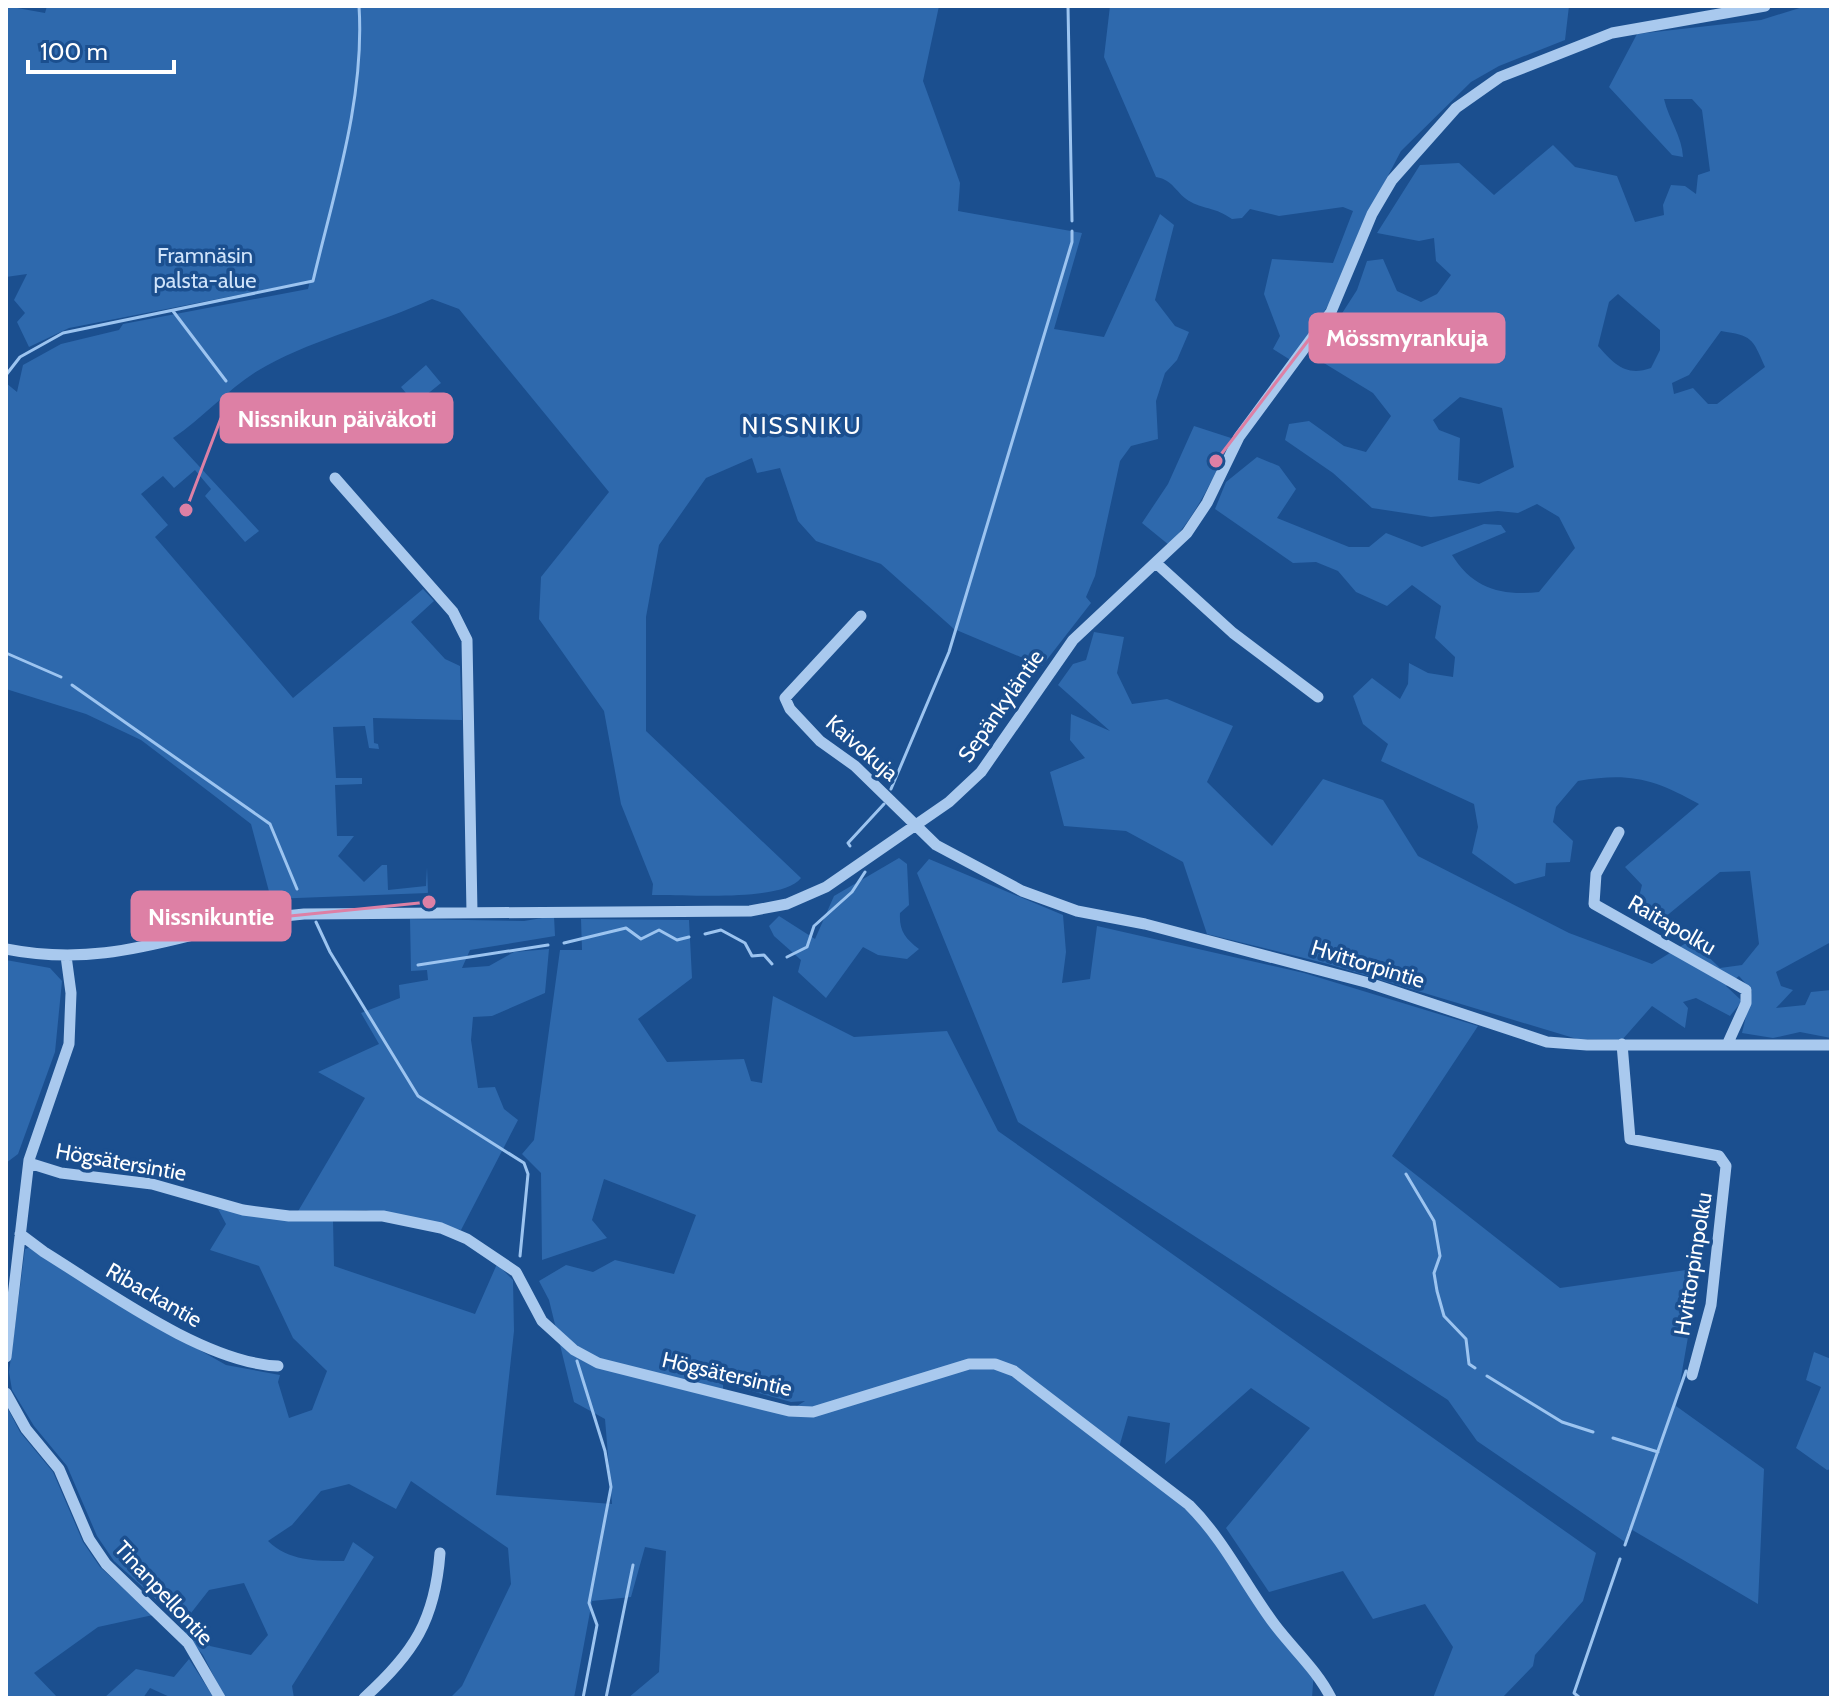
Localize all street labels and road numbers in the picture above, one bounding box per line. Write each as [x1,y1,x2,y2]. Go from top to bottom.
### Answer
street label: Sepänkyläntie [952,644,1050,768]
street label: Kaivokuja [820,709,904,787]
street label: Raitapolku [1623,889,1721,961]
street label: Hvittorpintie [1308,934,1428,994]
street label: Högsätersintie [53,1137,189,1187]
street label: Hvittorpinpolku [1668,1190,1718,1338]
street label: Ribackantie [101,1257,207,1333]
street label: Högsätersintie [659,1346,795,1402]
street label: Tinanpellontie [109,1535,219,1651]

